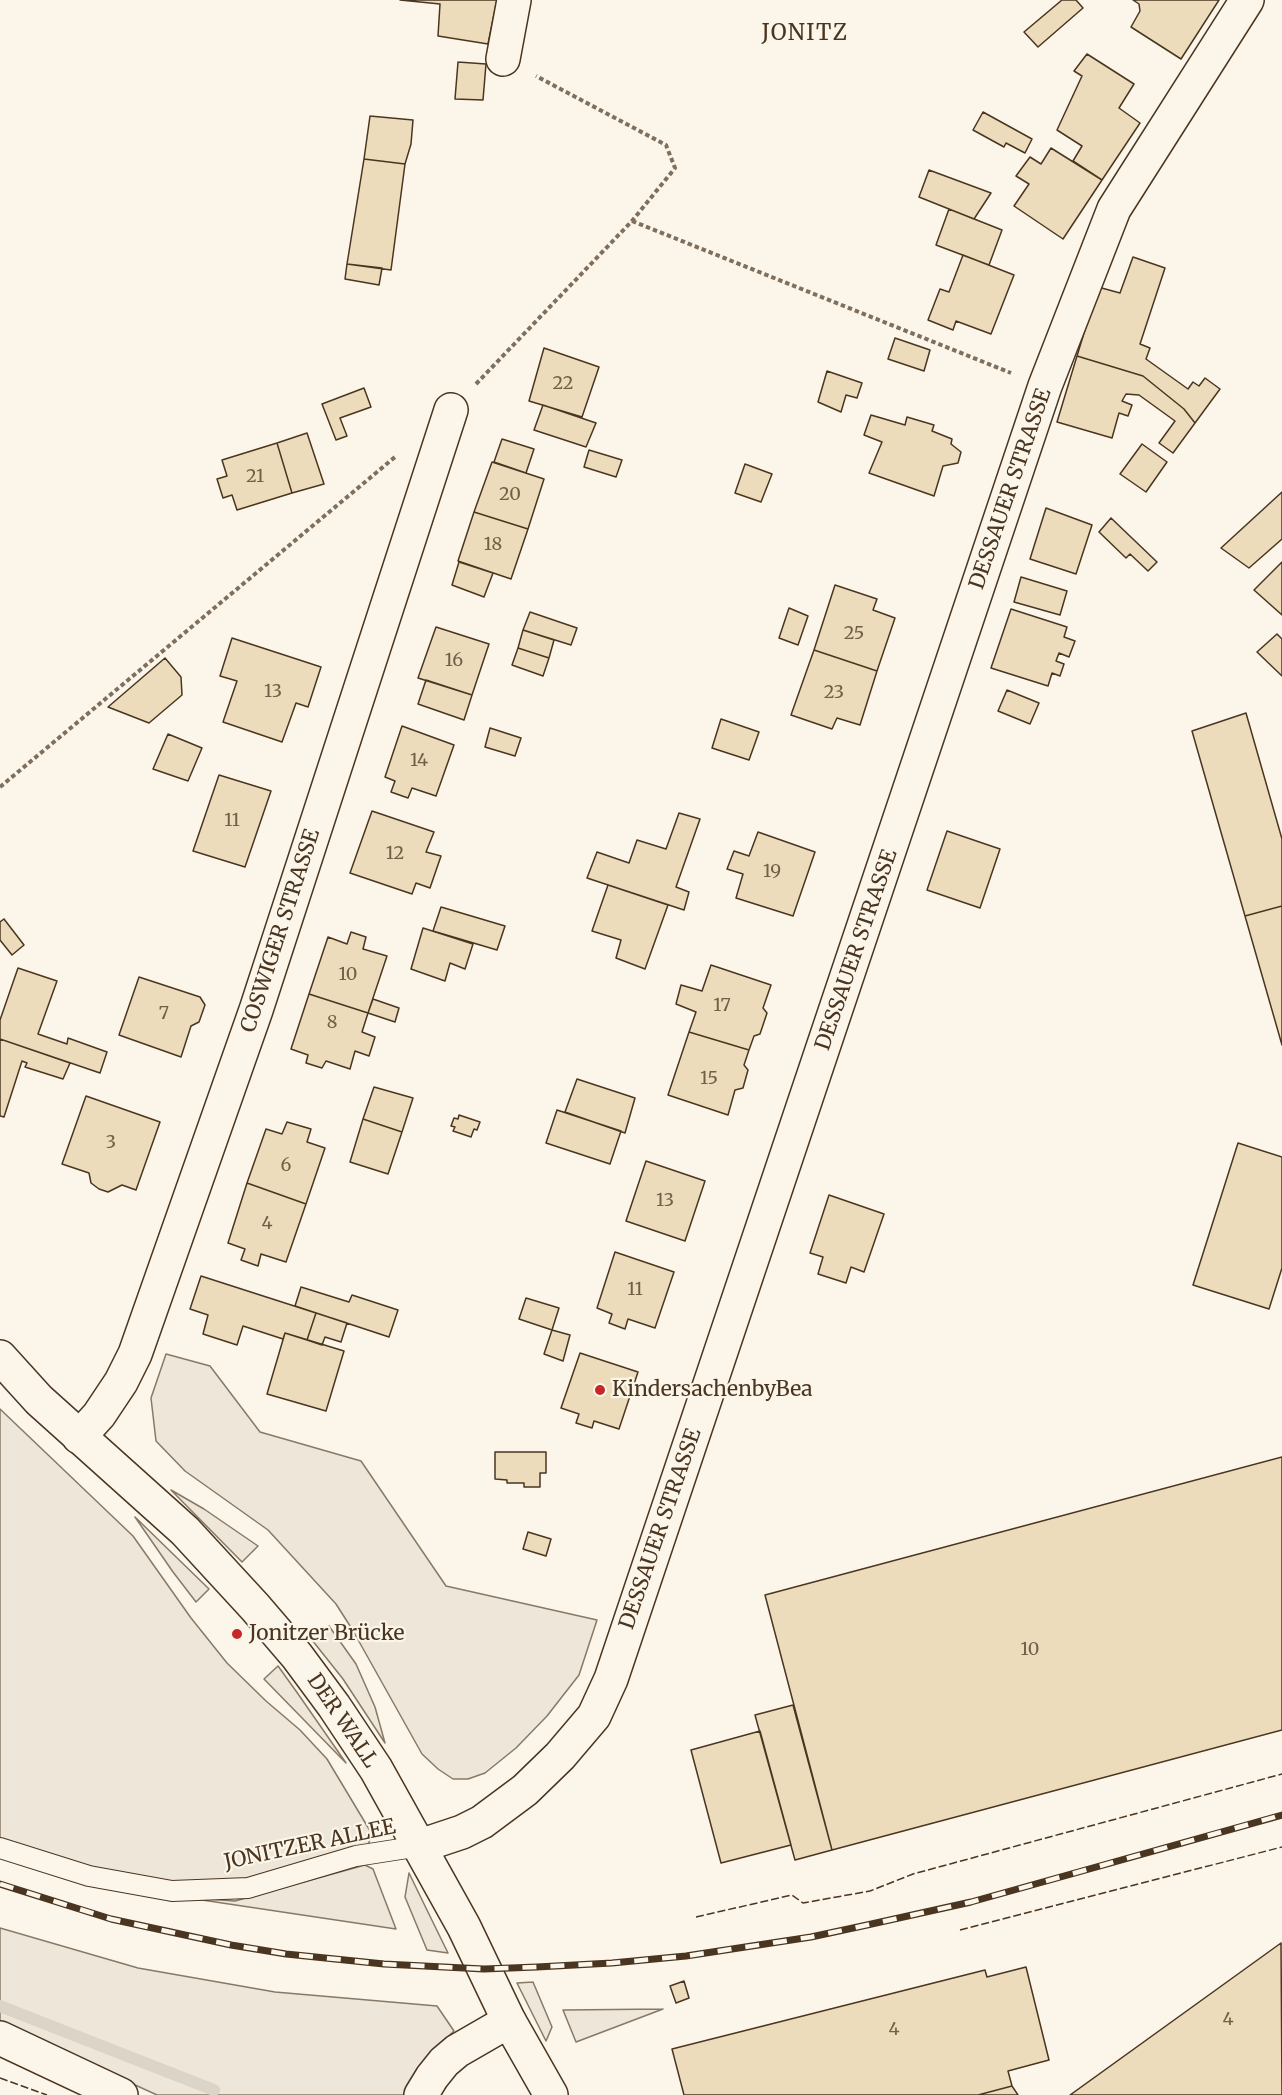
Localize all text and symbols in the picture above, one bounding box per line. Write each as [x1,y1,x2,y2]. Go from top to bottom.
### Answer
district label: JONITZ [762,21,848,47]
house number: 22 [552,373,574,395]
street label: DESSAUER STRASSE [965,385,1057,593]
house number: 21 [246,466,264,488]
house number: 20 [499,484,521,506]
house number: 18 [484,534,502,556]
house number: 25 [844,623,864,645]
house number: 16 [445,650,463,672]
house number: 13 [264,681,282,703]
house number: 23 [824,682,844,704]
house number: 14 [410,750,428,772]
house number: 11 [224,810,240,832]
street label: COSWIGER STRASSE [236,826,326,1036]
house number: 12 [386,843,404,865]
street label: DESSAUER STRASSE [811,846,903,1054]
house number: 19 [763,861,781,883]
house number: 10 [339,964,357,986]
house number: 17 [713,995,731,1017]
house number: 7 [159,1003,169,1025]
house number: 8 [327,1012,337,1034]
house number: 15 [700,1068,718,1090]
house number: 3 [106,1132,116,1154]
house number: 6 [281,1155,291,1177]
house number: 13 [656,1190,674,1212]
house number: 4 [261,1213,273,1235]
house number: 11 [627,1279,643,1301]
place label: KindersachenbyBea [612,1377,812,1403]
marker: KindersachenbyBea [593,1383,607,1397]
street label: DESSAUER STRASSE [615,1425,707,1633]
place label: Jonitzer Brücke [249,1621,404,1647]
marker: Jonitzer Brücke [230,1627,244,1641]
house number: 10 [1021,1639,1039,1661]
street label: DER WALL [301,1669,383,1773]
street label: JONITZER ALLEE [222,1815,398,1875]
house number: 4 [1222,2009,1234,2031]
house number: 4 [888,2019,900,2041]

